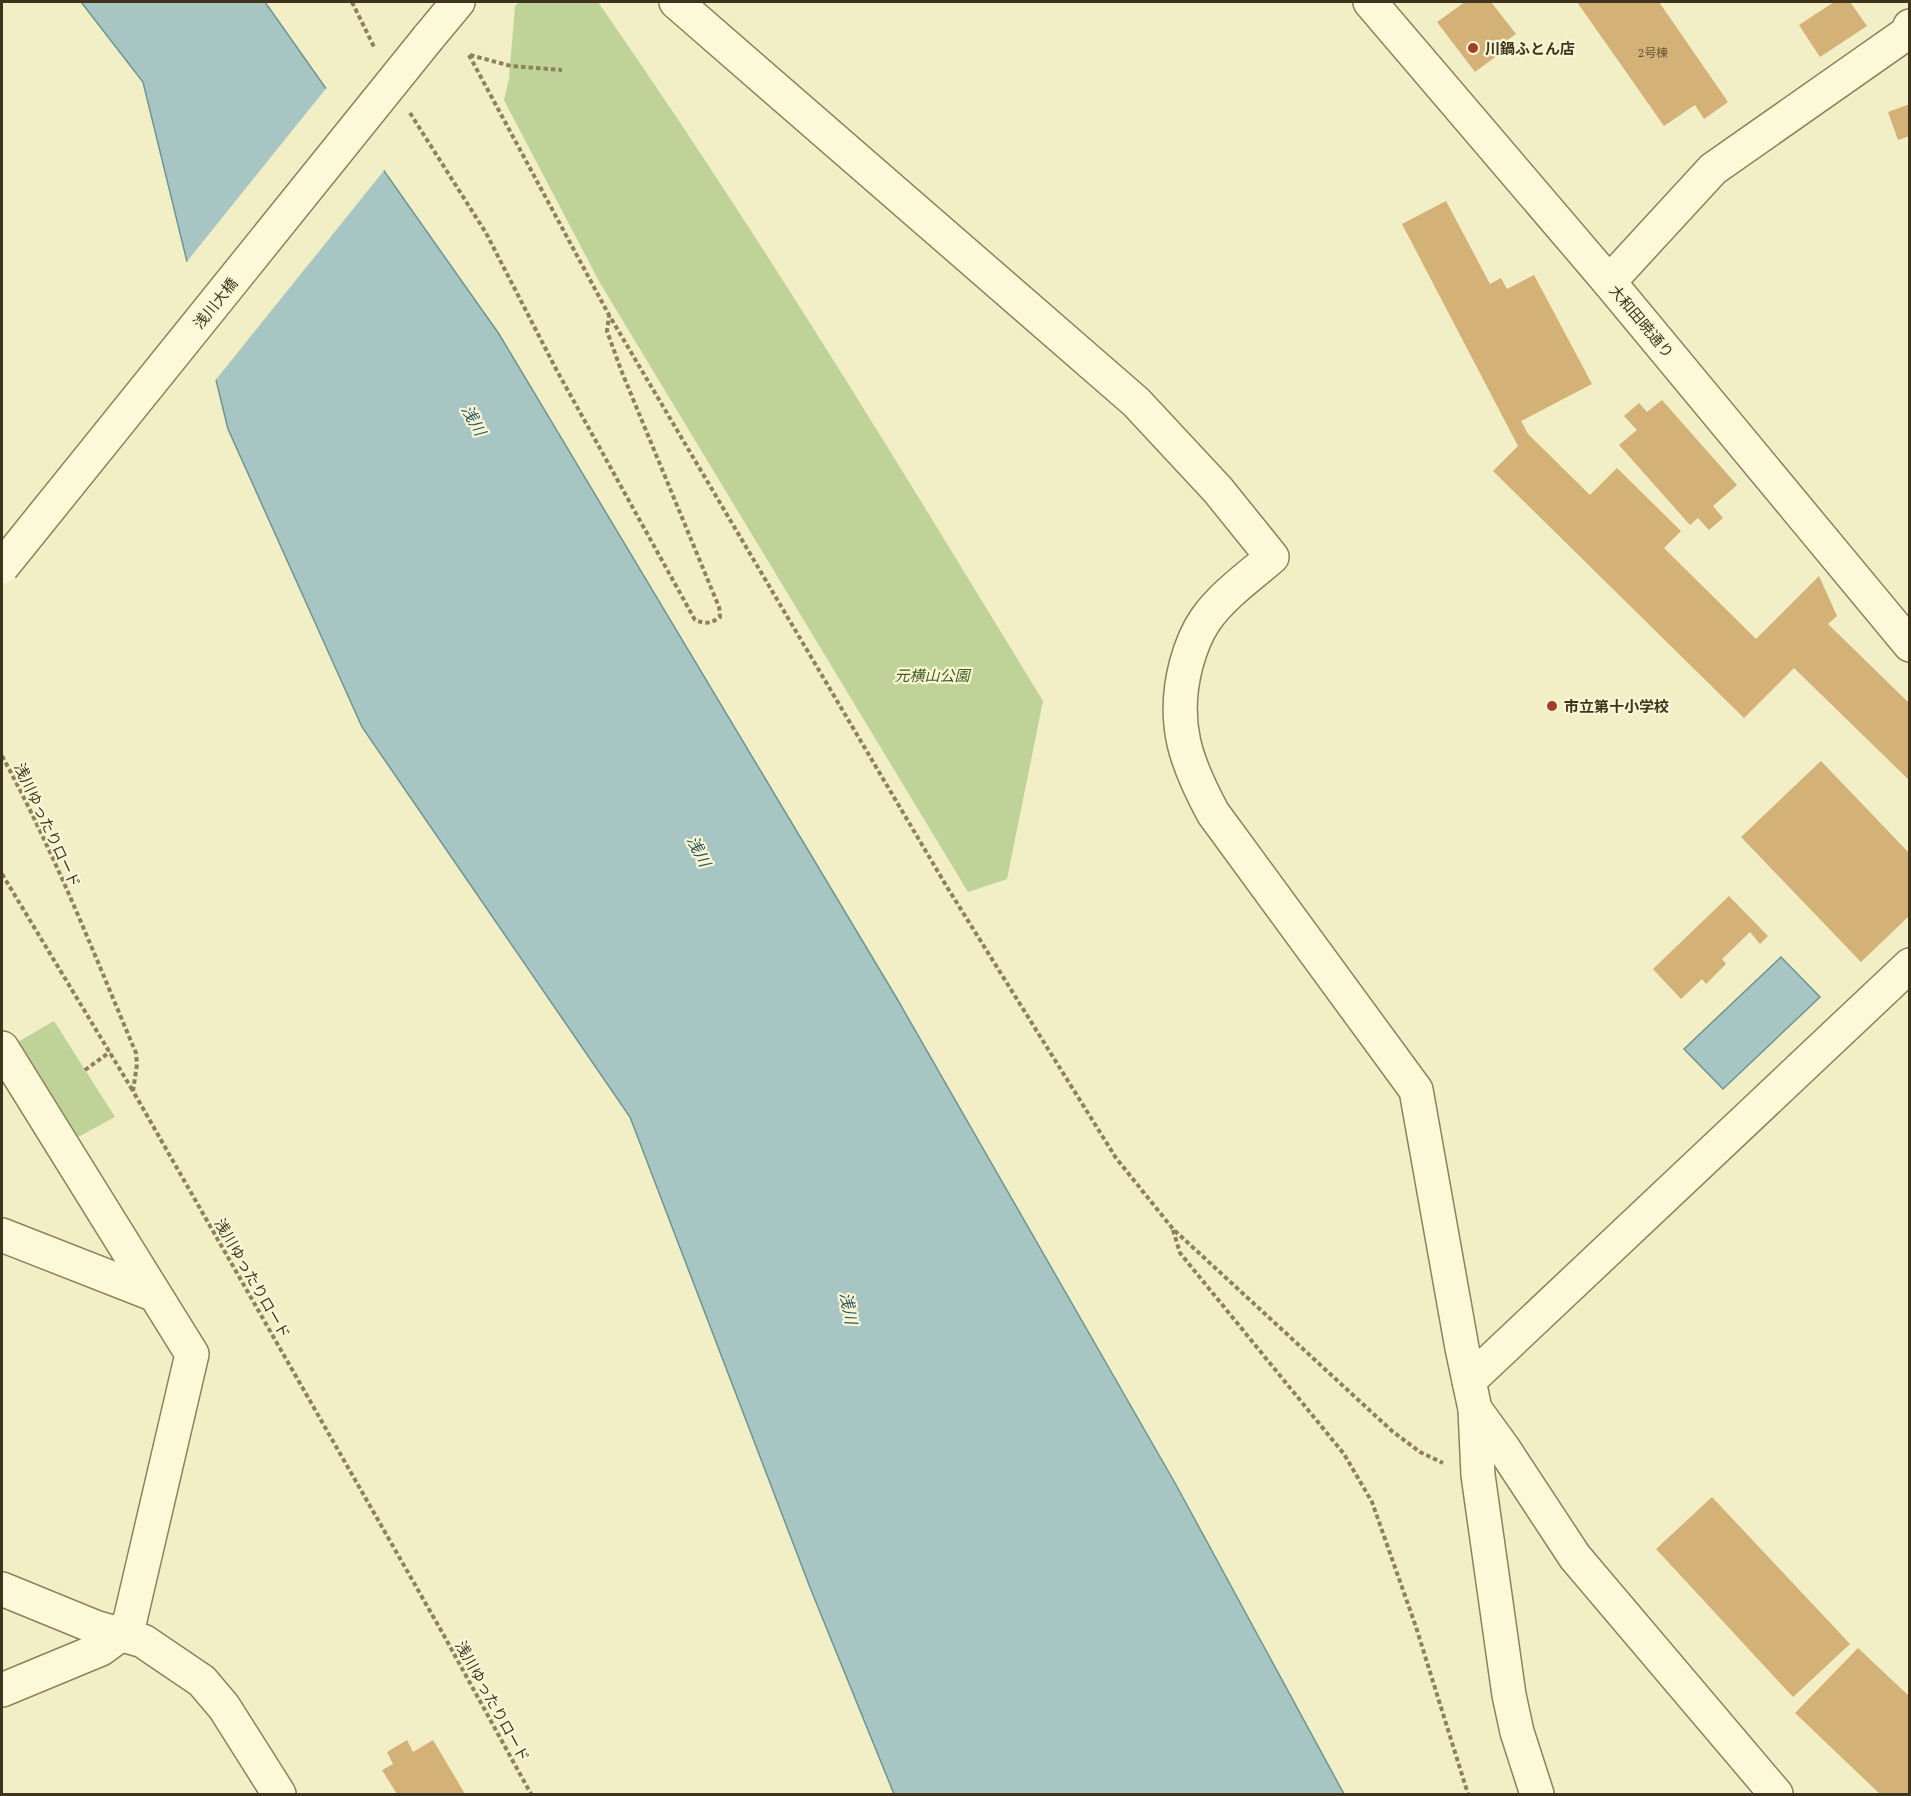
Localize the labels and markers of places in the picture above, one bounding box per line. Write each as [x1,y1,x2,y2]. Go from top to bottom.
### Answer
place label: 川鍋ふとん店 [1485,38,1575,58]
marker: 川鍋ふとん店 [1466,41,1480,55]
place label: 市立第十小学校 [1564,696,1669,716]
marker: 市立第十小学校 [1545,699,1559,713]

